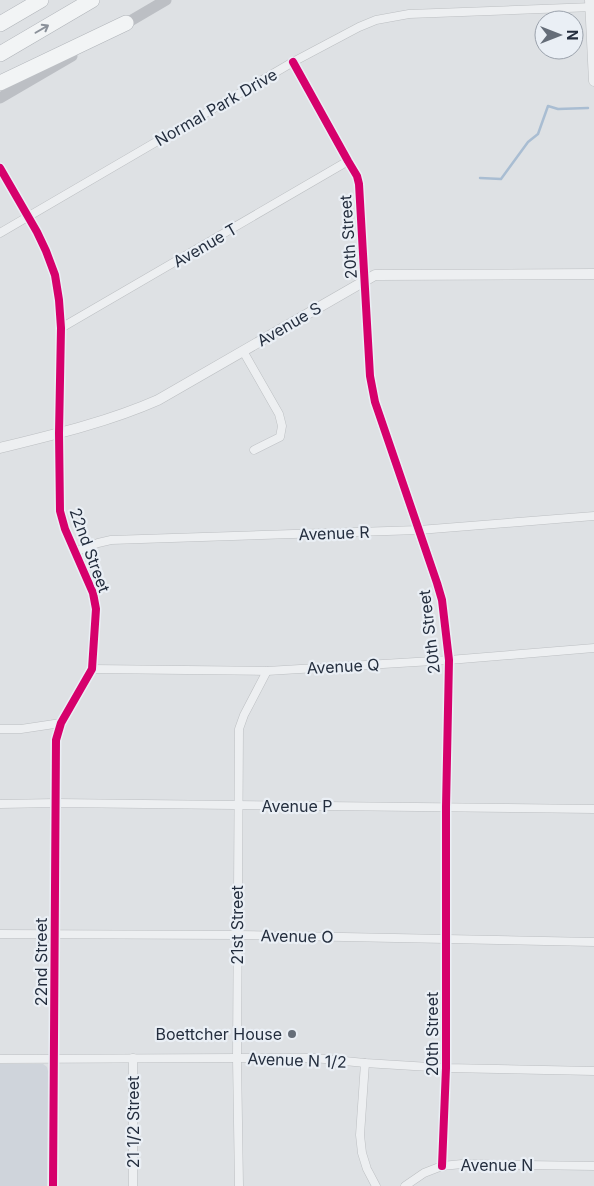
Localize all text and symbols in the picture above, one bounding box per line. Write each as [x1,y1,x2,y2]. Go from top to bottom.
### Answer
north arrow [534,10,584,60]
one-way arrow [35,24,49,34]
text: N [564,30,581,40]
street label: Normal Park Drive [151,64,281,150]
street label: 20th Street [335,194,361,280]
street label: Avenue T [169,219,241,271]
street label: Avenue S [253,298,325,350]
street label: 22nd Street [65,505,115,595]
street label: Avenue R [298,522,370,544]
street label: 20th Street [414,589,444,675]
street label: Avenue Q [306,654,380,678]
street label: Avenue P [262,796,332,816]
street label: 21st Street [227,885,247,965]
street label: 22nd Street [31,918,51,1006]
street label: Avenue O [260,925,334,947]
street label: 20th Street [422,992,442,1076]
place label: Boettcher House [156,1024,282,1044]
marker: Boettcher House [286,1028,298,1040]
street label: Avenue N 1/2 [247,1048,347,1072]
street label: 21 1/2 Street [123,1076,143,1168]
street label: Avenue N [461,1155,533,1175]

